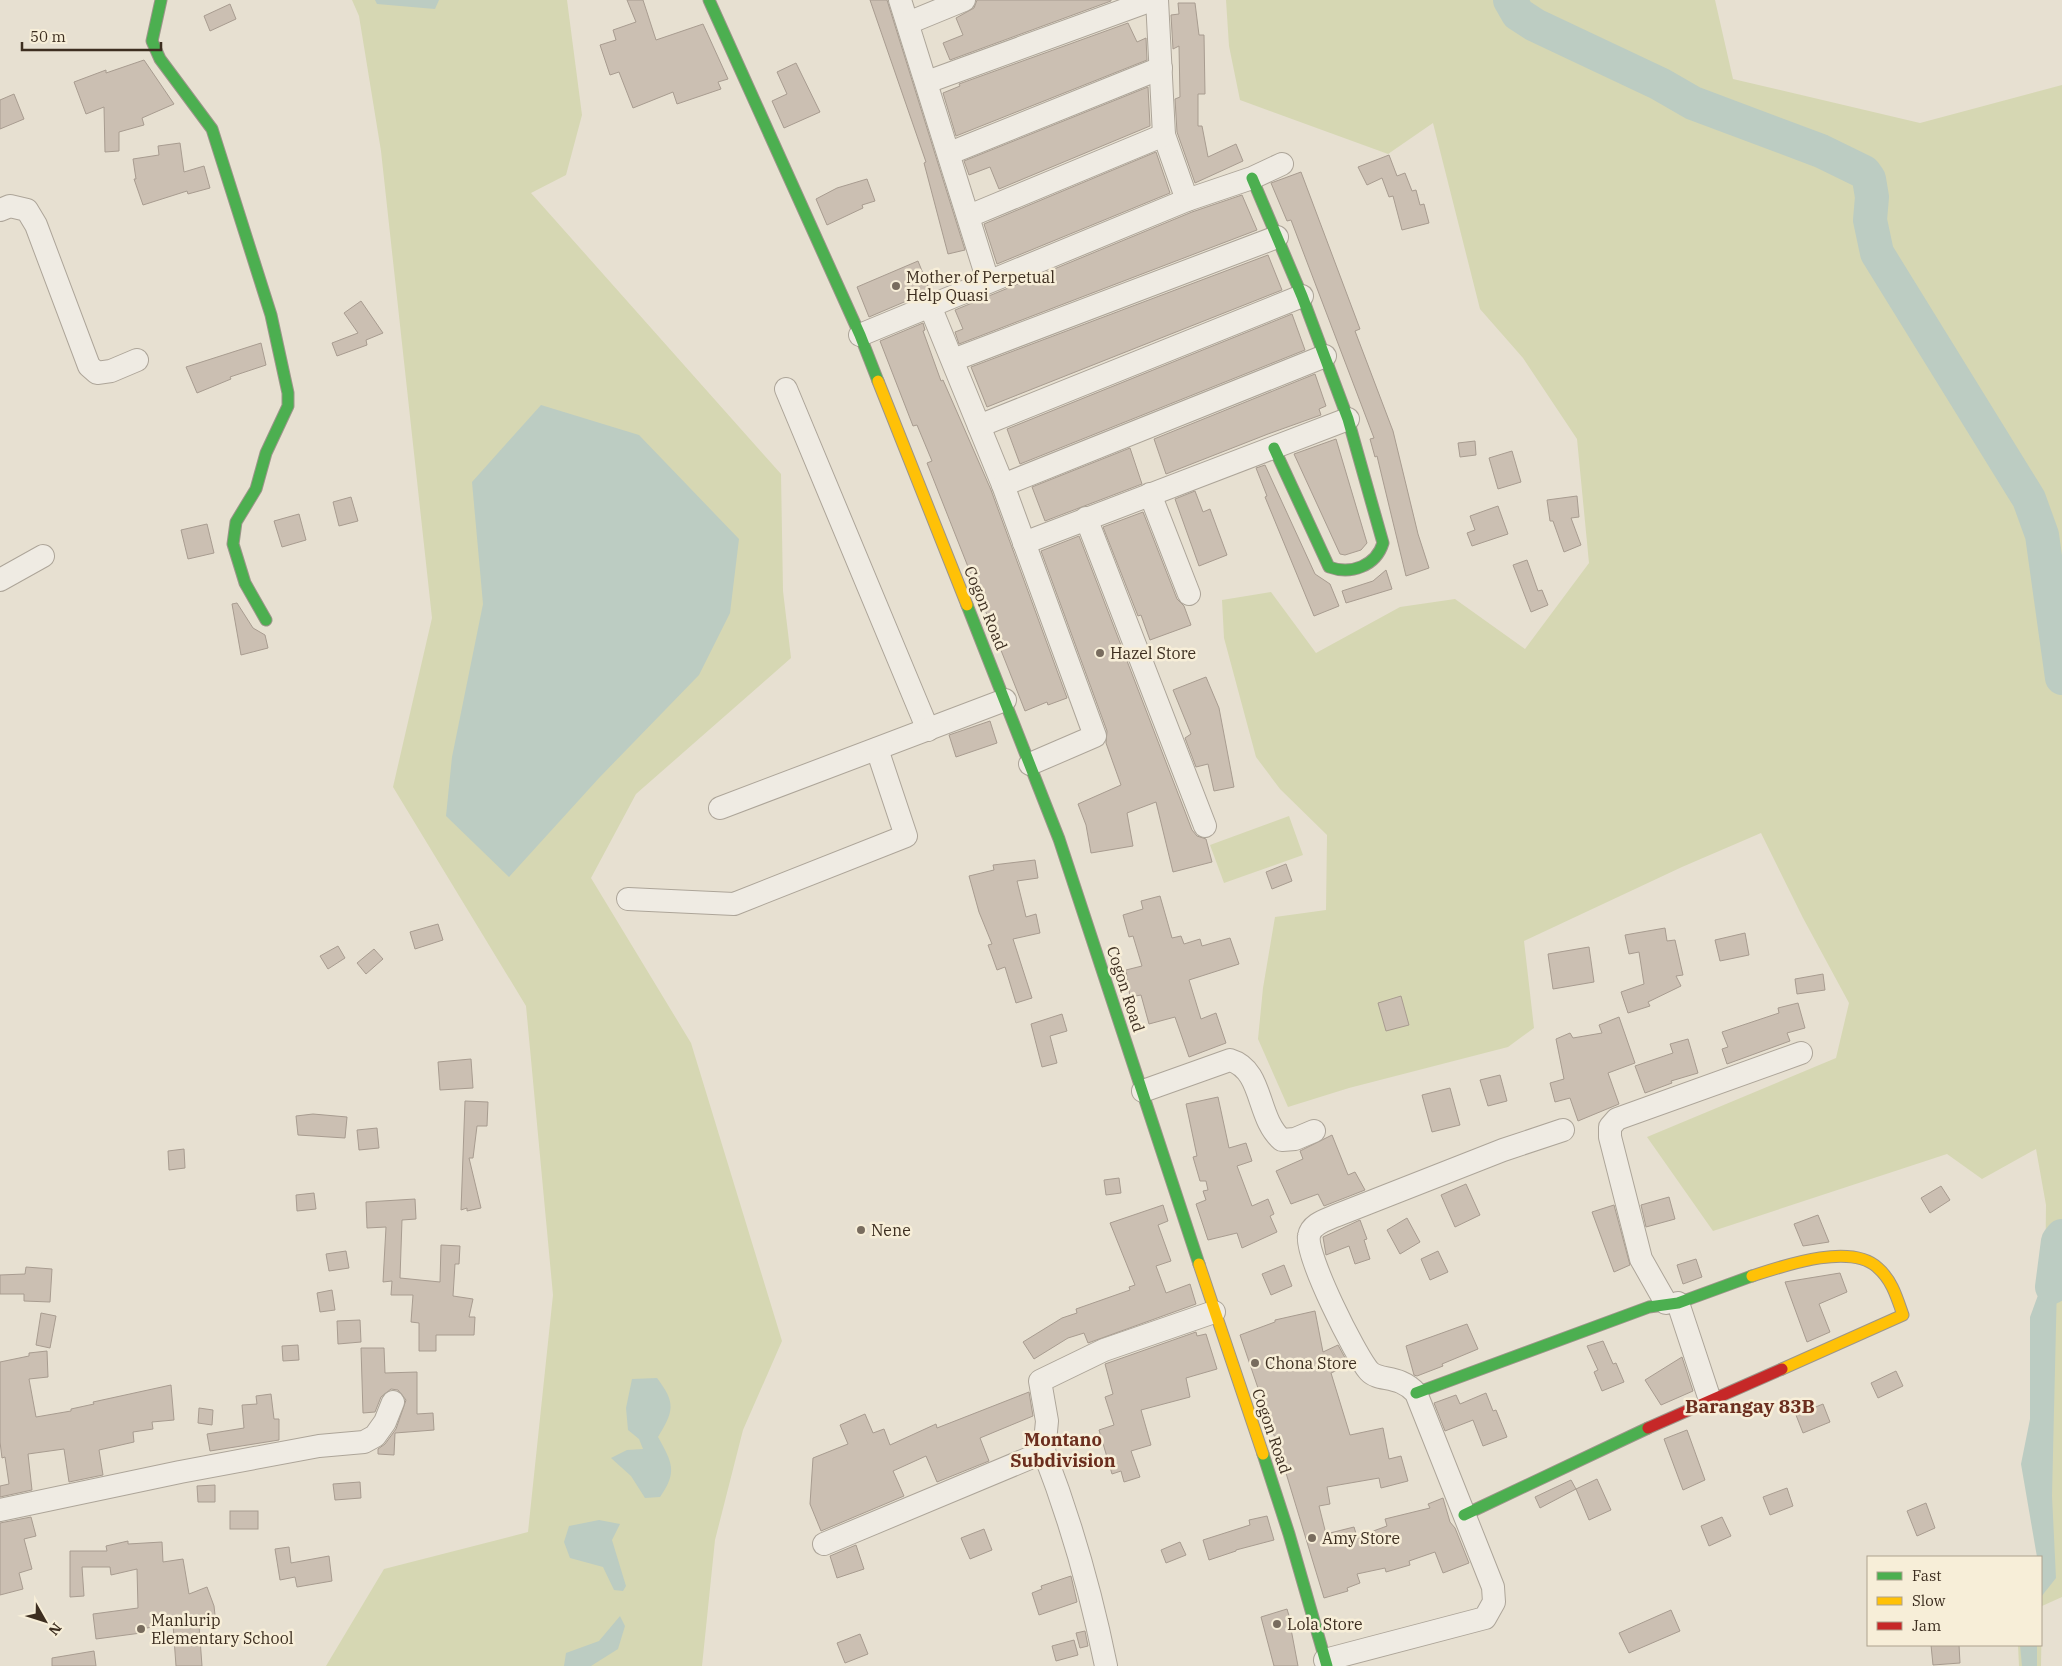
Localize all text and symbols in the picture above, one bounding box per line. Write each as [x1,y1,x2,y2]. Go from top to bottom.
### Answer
scale bar [22,20,161,52]
text: 50 m [30,27,66,46]
place label: Mother of Perpetual Help Quasi [906,267,1055,305]
marker: Mother of Perpetual Help Quasi [890,280,902,292]
street label: Cogon Road [960,563,1012,653]
place label: Hazel Store [1110,643,1196,663]
marker: Hazel Store [1094,647,1106,659]
street label: Cogon Road [1103,944,1149,1035]
place label: Nene [871,1220,911,1240]
marker: Nene [855,1224,867,1236]
place label: Chona Store [1265,1353,1357,1373]
marker: Chona Store [1249,1357,1261,1369]
street label: Cogon Road [1248,1386,1296,1477]
district label: Barangay 83B [1685,1394,1815,1418]
district label: Montano Subdivision [1010,1428,1116,1472]
place label: Amy Store [1322,1528,1400,1548]
marker: Amy Store [1306,1532,1318,1544]
legend [1867,1556,2042,1646]
text: Fast [1912,1566,1942,1585]
text: Slow [1912,1591,1946,1610]
north arrow [20,1596,70,1646]
place label: Manlurip Elementary School [151,1610,294,1648]
place label: Lola Store [1287,1614,1363,1634]
text: Jam [1912,1616,1941,1635]
marker: Lola Store [1271,1618,1283,1630]
text: N [45,1619,66,1639]
marker: Manlurip Elementary School [135,1623,147,1635]

